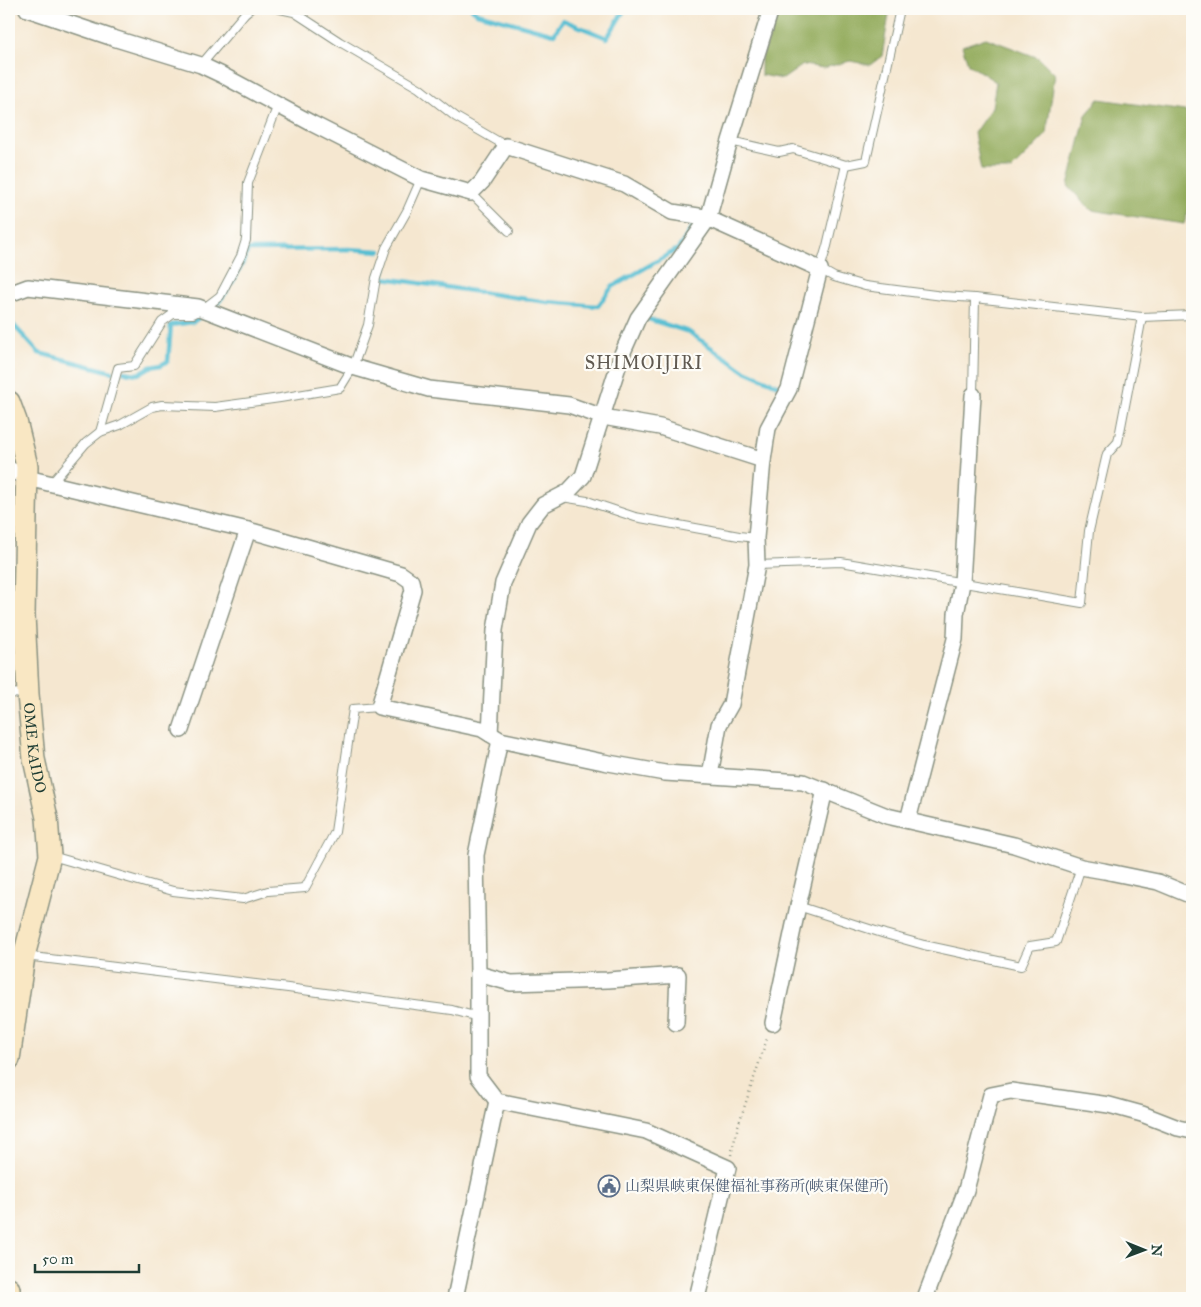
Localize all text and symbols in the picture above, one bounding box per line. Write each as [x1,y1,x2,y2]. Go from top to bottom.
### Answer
district label: SHIMOIJIRI [585,352,703,375]
street label: OME KAIDO [20,702,50,795]
public building icon: 山梨県峡東保健福祉事務所(峡東保健所) [597,1174,621,1198]
place label: 山梨県峡東保健福祉事務所(峡東保健所) [625,1177,888,1196]
north arrow [1118,1224,1168,1274]
scale bar [35,1242,139,1274]
text: N [1148,1244,1165,1256]
text: 50 m [42,1250,74,1268]

